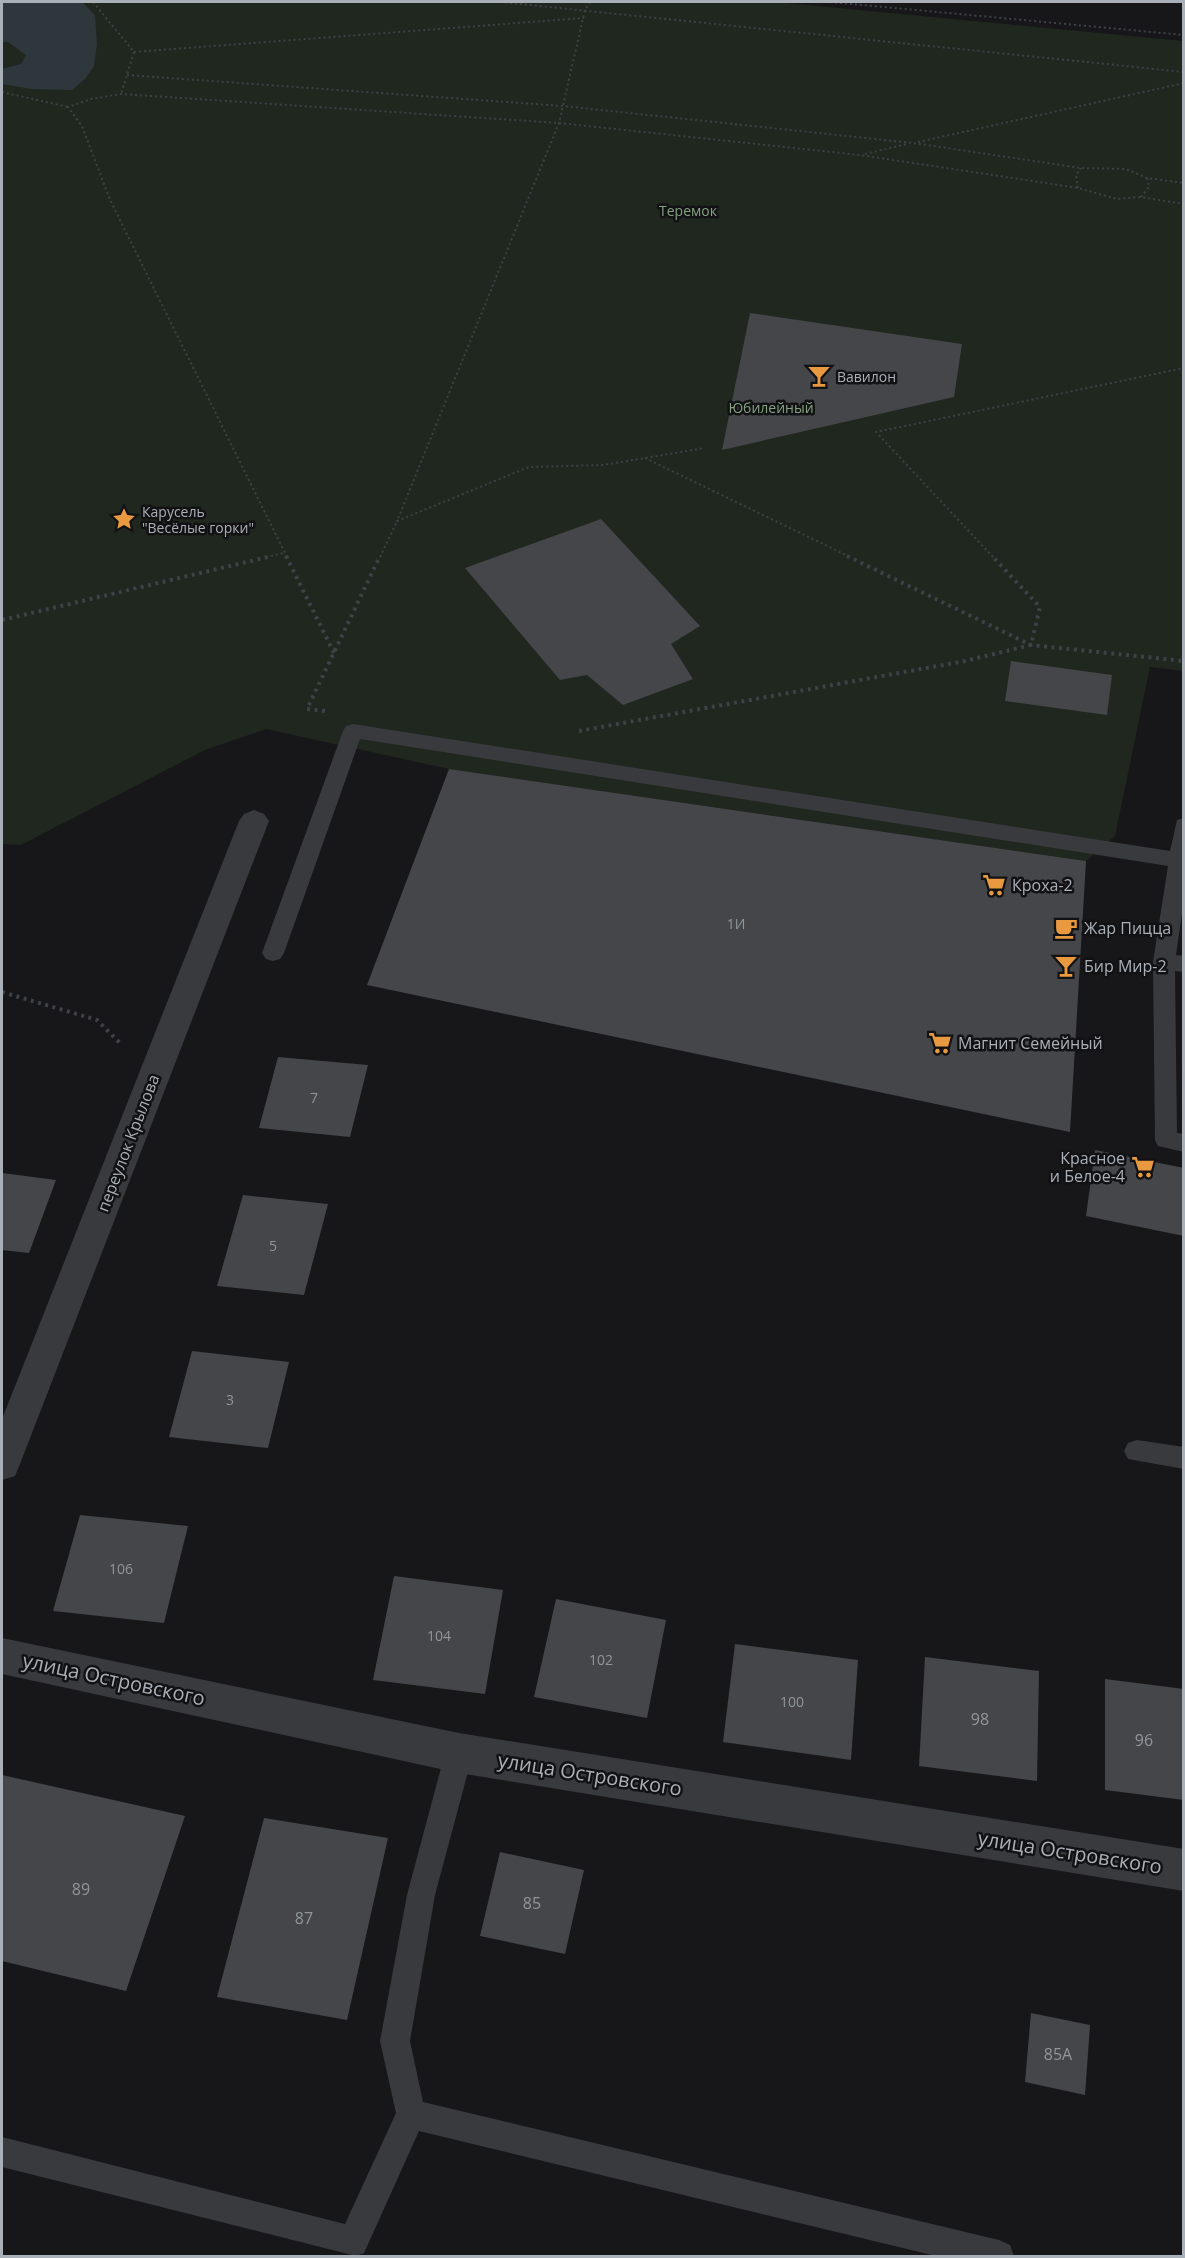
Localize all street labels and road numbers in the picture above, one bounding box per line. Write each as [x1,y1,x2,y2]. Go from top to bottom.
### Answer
street label: переулок Крылова [92,1071,164,1215]
street label: улица Островского [20,1646,208,1712]
street label: улица Островского [496,1746,684,1802]
street label: улица Островского [976,1824,1164,1880]

